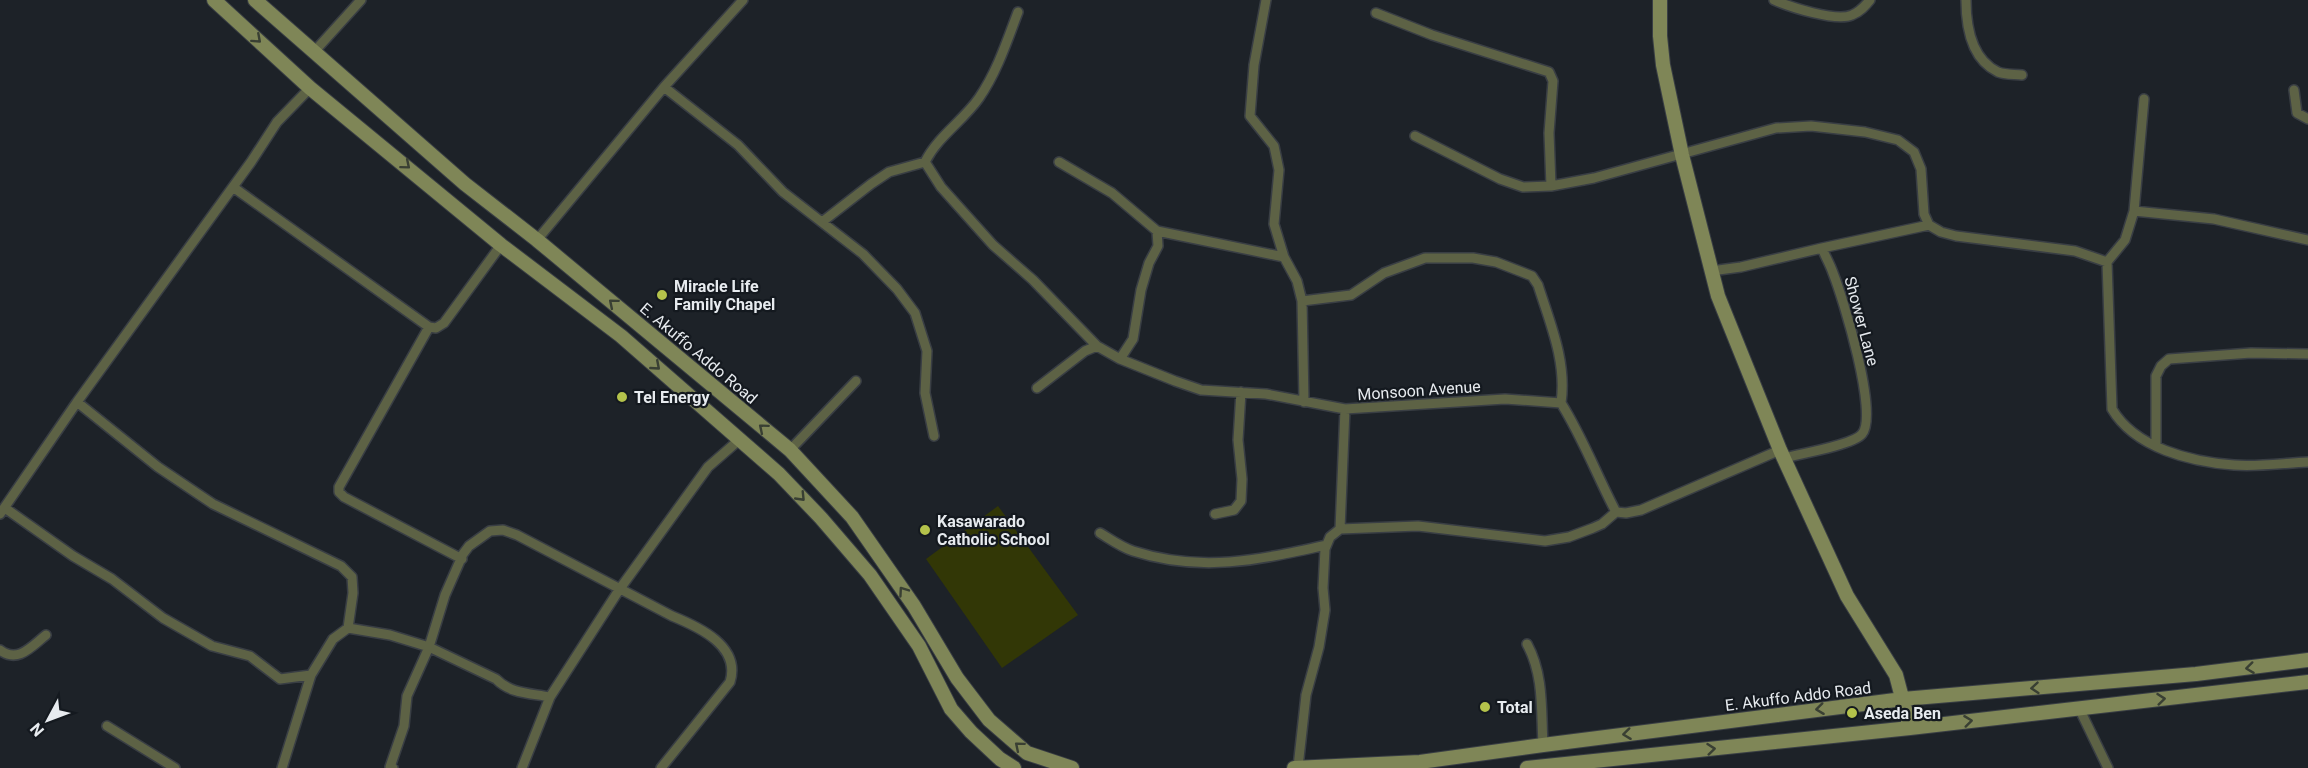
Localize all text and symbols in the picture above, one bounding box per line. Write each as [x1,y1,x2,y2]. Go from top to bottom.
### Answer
one-way arrow [249,32,260,43]
one-way arrow [399,158,410,169]
street label: Shower Lane [1840,274,1883,368]
place label: Miracle Life Family Chapel [674,277,775,314]
marker: Miracle Life Family Chapel [655,288,669,302]
one-way arrow [609,299,620,310]
street label: E. Akuffo Addo Road [636,299,761,408]
one-way arrow [649,359,659,370]
street label: Monsoon Avenue [1357,377,1481,404]
place label: Tel Energy [634,388,711,407]
marker: Tel Energy [615,390,629,404]
one-way arrow [759,424,770,435]
one-way arrow [793,489,804,500]
place label: Kasawarado Catholic School [937,512,1050,549]
marker: Kasawarado Catholic School [918,523,932,537]
one-way arrow [899,586,910,597]
one-way arrow [2245,661,2255,673]
street label: E. Akuffo Addo Road [1724,678,1872,715]
one-way arrow [2030,681,2039,694]
north arrow [18,690,78,750]
one-way arrow [2157,693,2166,705]
place label: Total [1497,698,1533,717]
marker: Total [1478,700,1492,714]
one-way arrow [1815,703,1825,715]
place label: Aseda Ben [1864,704,1941,723]
marker: Aseda Ben [1845,706,1859,720]
one-way arrow [1963,716,1972,728]
text: N [26,719,48,740]
one-way arrow [1622,727,1631,740]
one-way arrow [1015,742,1026,753]
one-way arrow [1706,743,1716,755]

